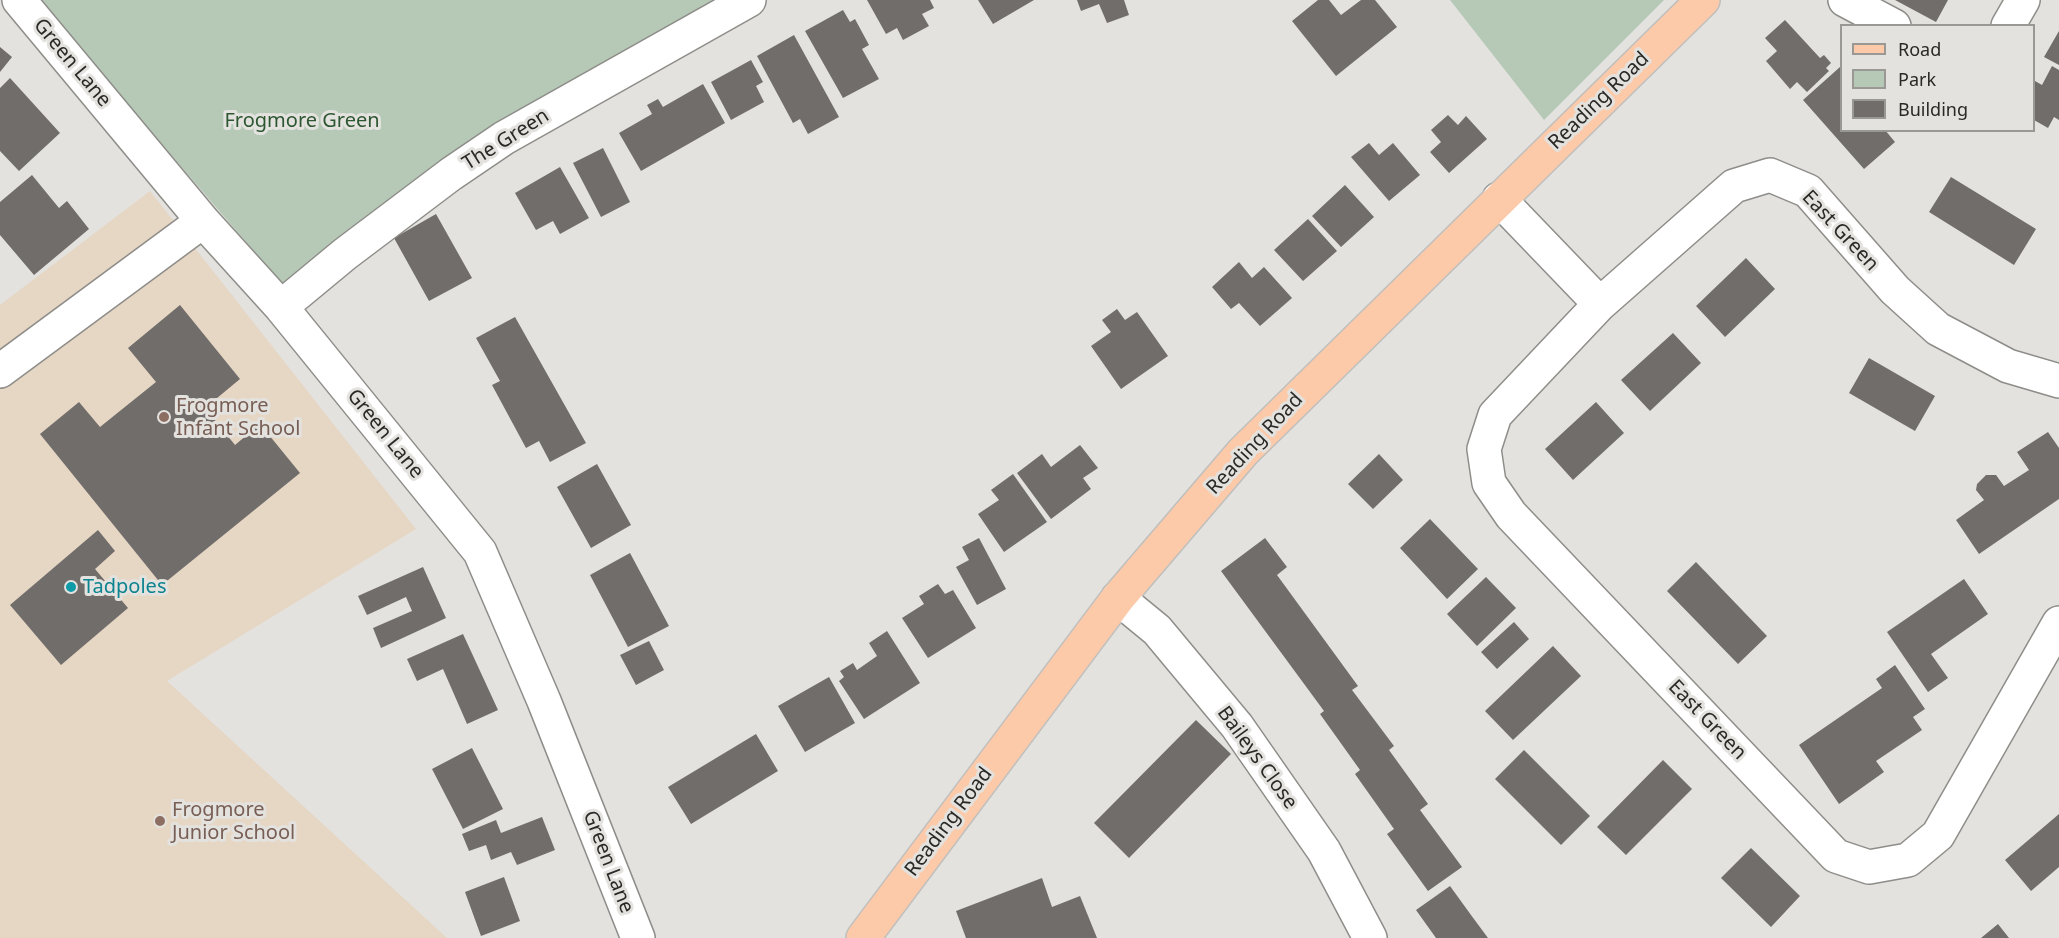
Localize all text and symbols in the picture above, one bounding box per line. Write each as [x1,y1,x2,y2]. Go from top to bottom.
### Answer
street label: Green Lane [28,14,116,112]
legend [1840,24,2035,132]
text: Road [1898,37,1941,61]
street label: Reading Road [1544,47,1654,155]
text: Park [1898,67,1936,91]
text: Building [1898,97,1968,121]
street label: The Green [458,104,554,176]
park label: Frogmore Green [224,109,380,133]
street label: East Green [1797,186,1883,276]
street label: Green Lane [342,385,428,483]
street label: Reading Road [1202,388,1308,500]
place label: Frogmore Infant School [176,394,300,441]
marker: Frogmore Infant School [157,410,171,424]
place label: Tadpoles [83,575,166,599]
marker: Tadpoles [64,580,78,594]
street label: East Green [1663,675,1751,765]
street label: Baileys Close [1212,702,1302,814]
street label: Reading Road [900,763,998,881]
place label: Frogmore Junior School [172,798,295,845]
street label: Green Lane [577,807,639,917]
marker: Frogmore Junior School [153,814,167,828]

